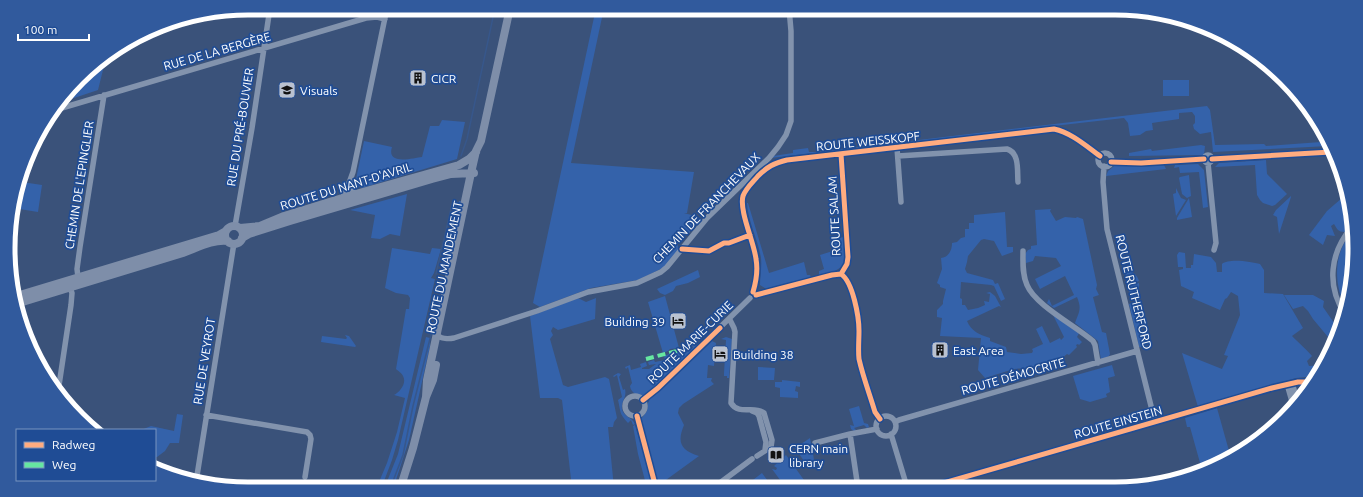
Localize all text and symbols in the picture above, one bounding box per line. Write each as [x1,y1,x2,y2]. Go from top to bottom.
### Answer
scale bar [18,16,89,42]
text: 100 m [24,23,57,36]
street label: RUE DE LA BERGÈRE [162,29,272,73]
street label: RUE DU PRÉ-BOUVIER [224,66,256,187]
building icon: CICR [408,68,428,88]
place label: CICR [431,72,457,85]
school or university icon: Visuals [277,80,297,100]
place label: Visuals [300,84,338,97]
street label: CHEMIN DE L'EPINGLIER [62,119,96,250]
street label: ROUTE WEISSKOPF [815,129,921,153]
street label: CHEMIN DE FRANCHEVAUX [650,150,763,266]
street label: ROUTE DU NANT-D'AVRIL [279,160,413,212]
street label: ROUTE SALAM [825,176,843,256]
street label: ROUTE DU MANDEMENT [424,199,464,334]
street label: ROUTE RUTHERFORD [1113,233,1155,351]
street label: ROUTE MARIE-CURIE [645,298,735,386]
hotel icon: Building 39 [668,311,688,331]
place label: Building 39 [604,315,665,328]
street label: RUE DE VEYROT [191,316,217,405]
building icon: East Area [930,340,950,360]
hotel icon: Building 38 [710,344,730,364]
place label: East Area [953,344,1004,357]
place label: Building 38 [733,348,794,361]
street label: ROUTE DÉMOCRITE [960,355,1067,397]
street label: ROUTE EINSTEIN [1073,403,1163,441]
legend [16,429,156,481]
text: Radweg [52,438,95,451]
place label: CERN main library [789,442,848,469]
library icon: CERN main library [766,445,786,465]
text: Weg [52,458,76,471]

